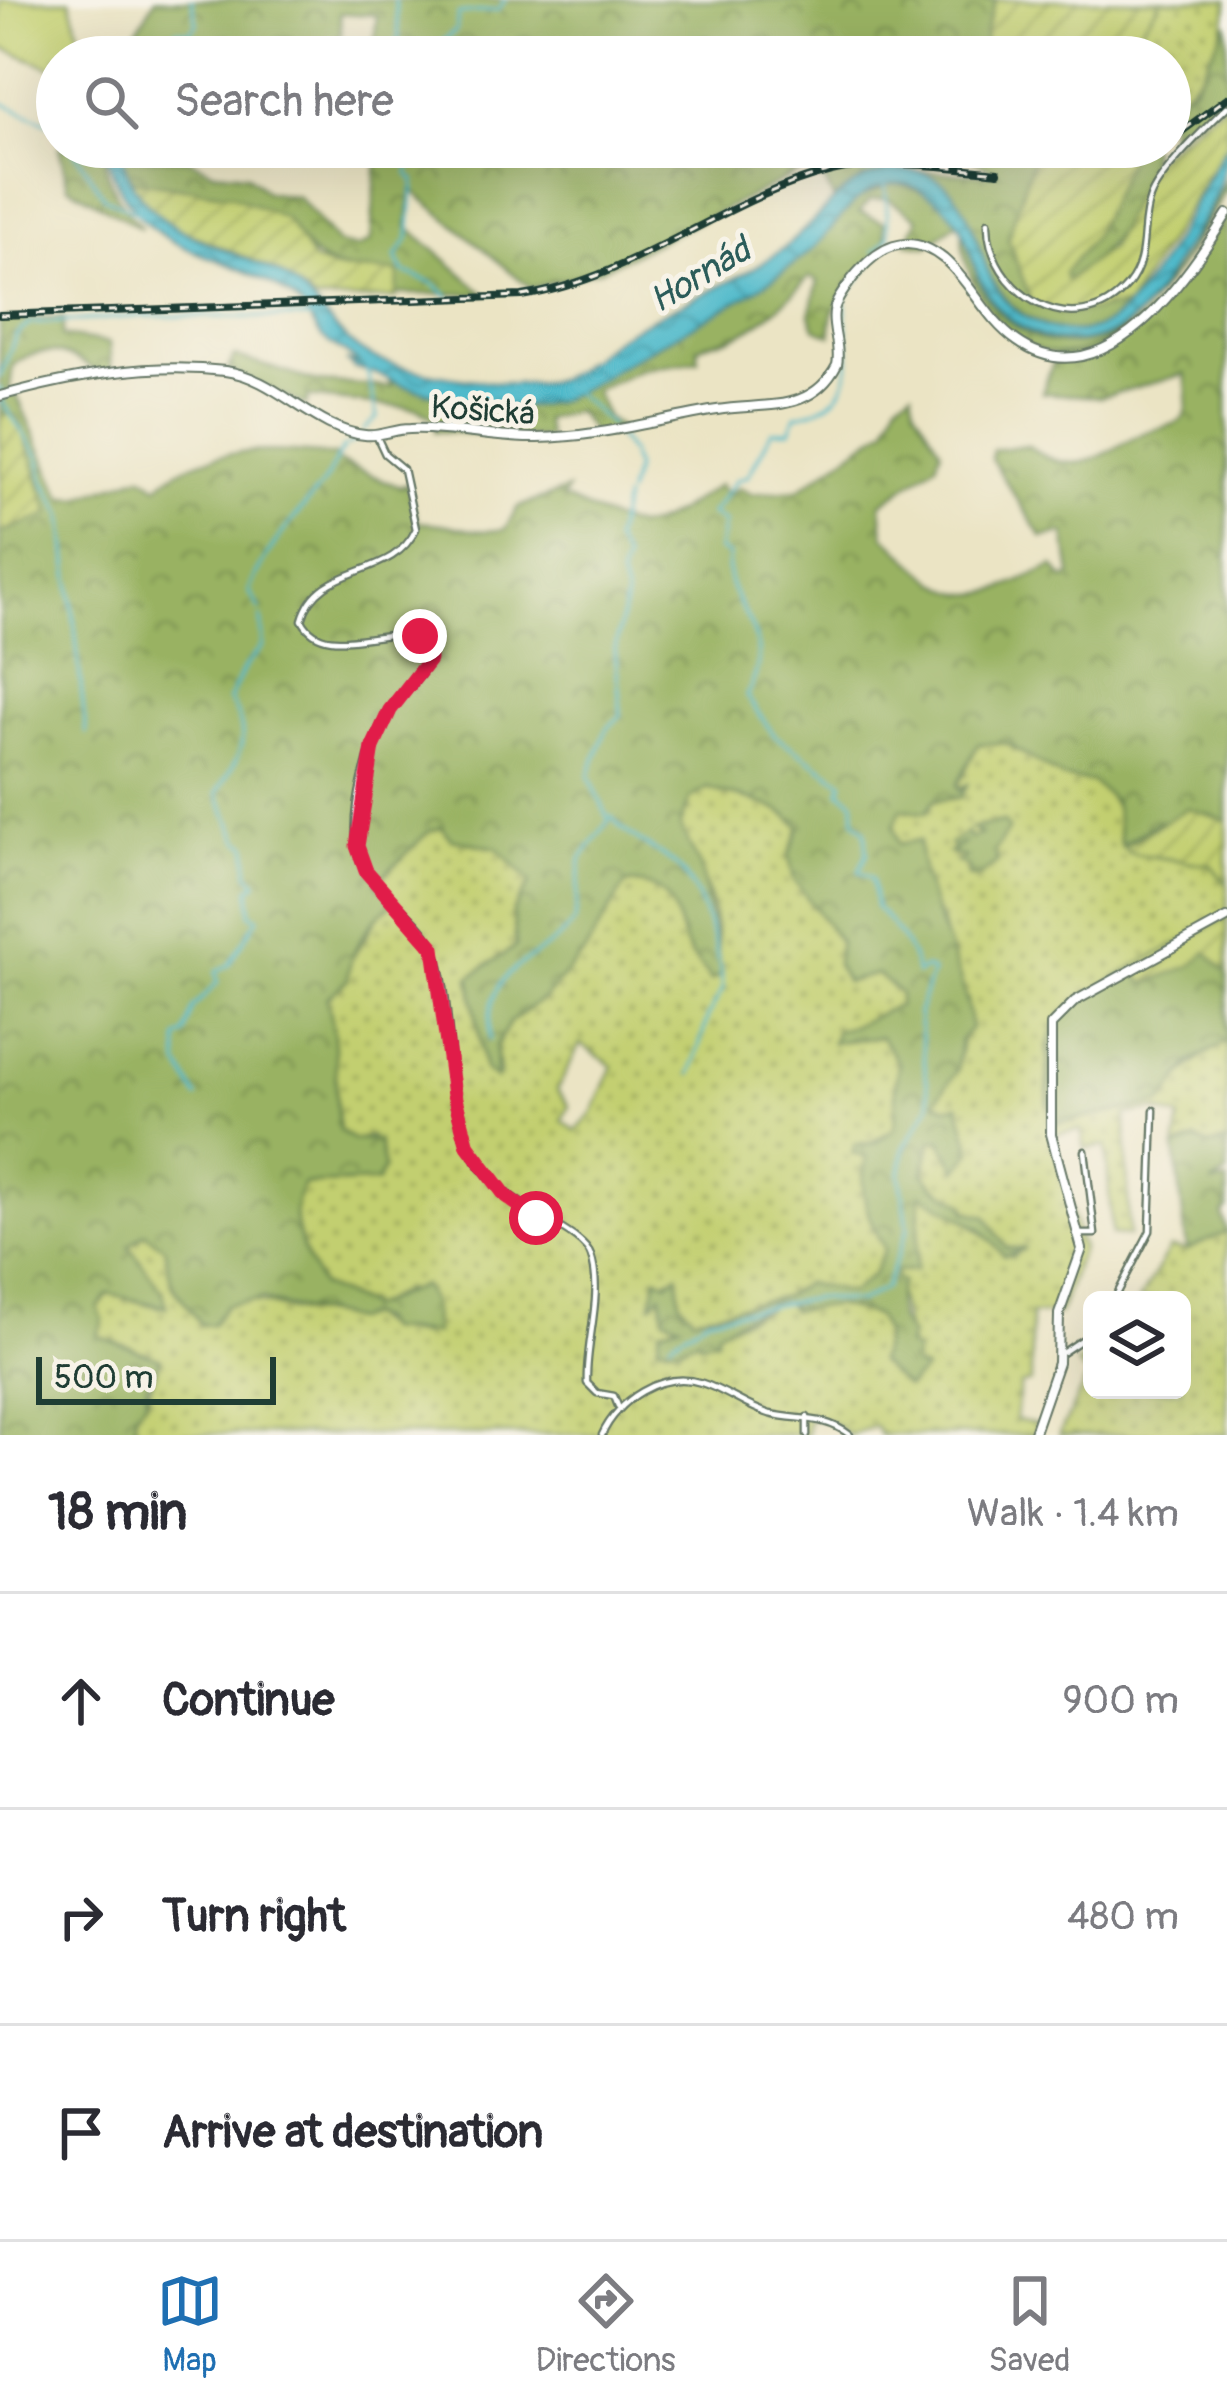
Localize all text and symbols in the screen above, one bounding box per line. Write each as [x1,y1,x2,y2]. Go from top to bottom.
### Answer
search box [36,36,1191,168]
icon: search [78,69,144,135]
text: Search here [174,74,394,130]
water label: Hornád [641,225,762,323]
street label: Košická [429,386,536,435]
route end [393,609,447,663]
route start [509,1191,563,1245]
map controls [1083,1291,1191,1399]
button: layers [1083,1291,1191,1399]
scale bar [36,1351,276,1404]
text: 500 m [54,1357,153,1398]
text: 18 min [48,1481,187,1545]
text: Walk · 1.4 km [967,1489,1179,1538]
icon: ahead [48,1668,114,1734]
text: Continue [162,1673,335,1729]
text: 900 m [1063,1676,1179,1725]
icon: right [48,1884,114,1950]
text: Turn right [162,1889,346,1945]
text: 480 m [1067,1892,1179,1941]
icon: arrive [48,2100,114,2166]
text: Arrive at destination [162,2105,543,2161]
tab: Map [157,2268,223,2381]
tab: Directions [536,2268,676,2381]
tab: Saved [989,2268,1070,2381]

